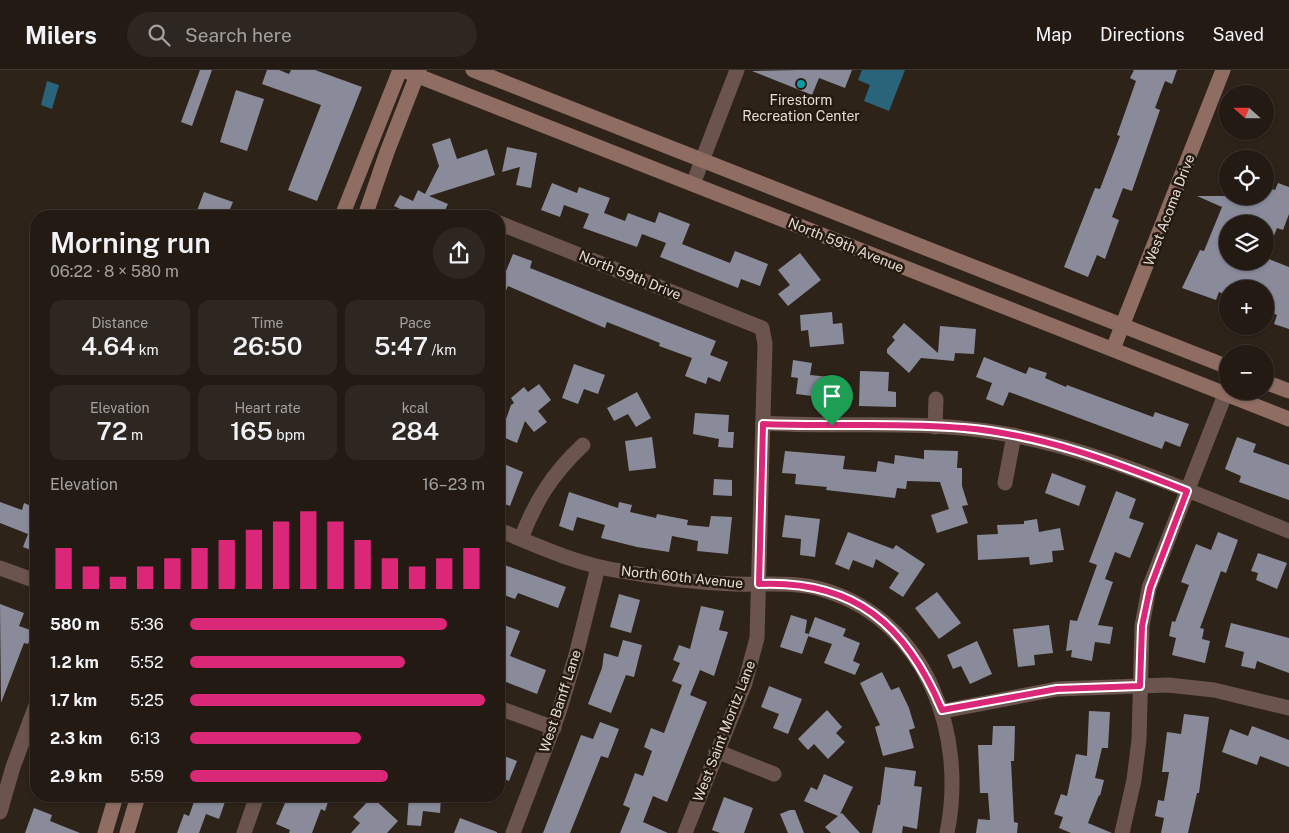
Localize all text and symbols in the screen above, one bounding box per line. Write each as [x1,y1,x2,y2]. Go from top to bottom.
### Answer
search box [127,12,477,57]
text: Milers [25,21,97,49]
icon: search [145,21,173,49]
text: Search here [185,24,292,46]
text: Map [1035,24,1072,45]
text: Directions [1100,24,1185,45]
text: Saved [1213,24,1264,45]
marker: Firestorm Recreation Center [795,78,807,90]
north arrow [1219,85,1274,140]
map controls [1219,85,1274,400]
place label: Firestorm Recreation Center [742,92,860,124]
button: locate [1219,150,1274,205]
street label: West Acoma Drive [1140,152,1198,268]
street label: North 59th Avenue [786,214,906,276]
button: layers [1219,215,1274,270]
text: Morning run [50,226,211,259]
button: share [433,227,485,279]
street label: North 59th Drive [577,247,683,303]
text: 06:22 · 8 × 580 m [50,262,179,281]
button: + [1219,280,1274,335]
text: Distance [91,315,148,331]
text: Time [252,315,283,331]
text: Pace [399,315,431,331]
text: 4.64 [81,331,135,361]
text: 26:50 [233,331,302,361]
text: 5:47 [374,331,428,361]
text: km [135,342,159,358]
text: /km [428,342,456,358]
button: − [1219,345,1274,400]
pin [811,375,853,426]
icon: arrive [818,382,846,410]
text: Elevation [90,400,150,416]
text: Heart rate [234,400,301,416]
text: kcal [402,400,429,416]
text: 72 [97,416,128,446]
text: 165 [230,416,273,446]
text: 284 [391,416,439,446]
text: m [128,427,143,443]
text: bpm [273,427,305,443]
text: Elevation [50,475,118,494]
text: 16–23 m [422,475,485,494]
street label: North 60th Avenue [620,563,744,591]
text: 580 m [50,615,100,634]
text: 5:36 [130,615,164,634]
street label: West Banff Lane [536,648,584,754]
text: 1.2 km [50,653,99,672]
text: 5:52 [130,653,164,672]
street label: West Saint Moritz Lane [690,658,758,804]
text: 1.7 km [50,691,97,710]
text: 5:25 [130,691,164,710]
text: 2.3 km [50,729,102,748]
text: 6:13 [130,729,160,748]
text: 2.9 km [50,767,102,786]
text: 5:59 [130,767,164,786]

